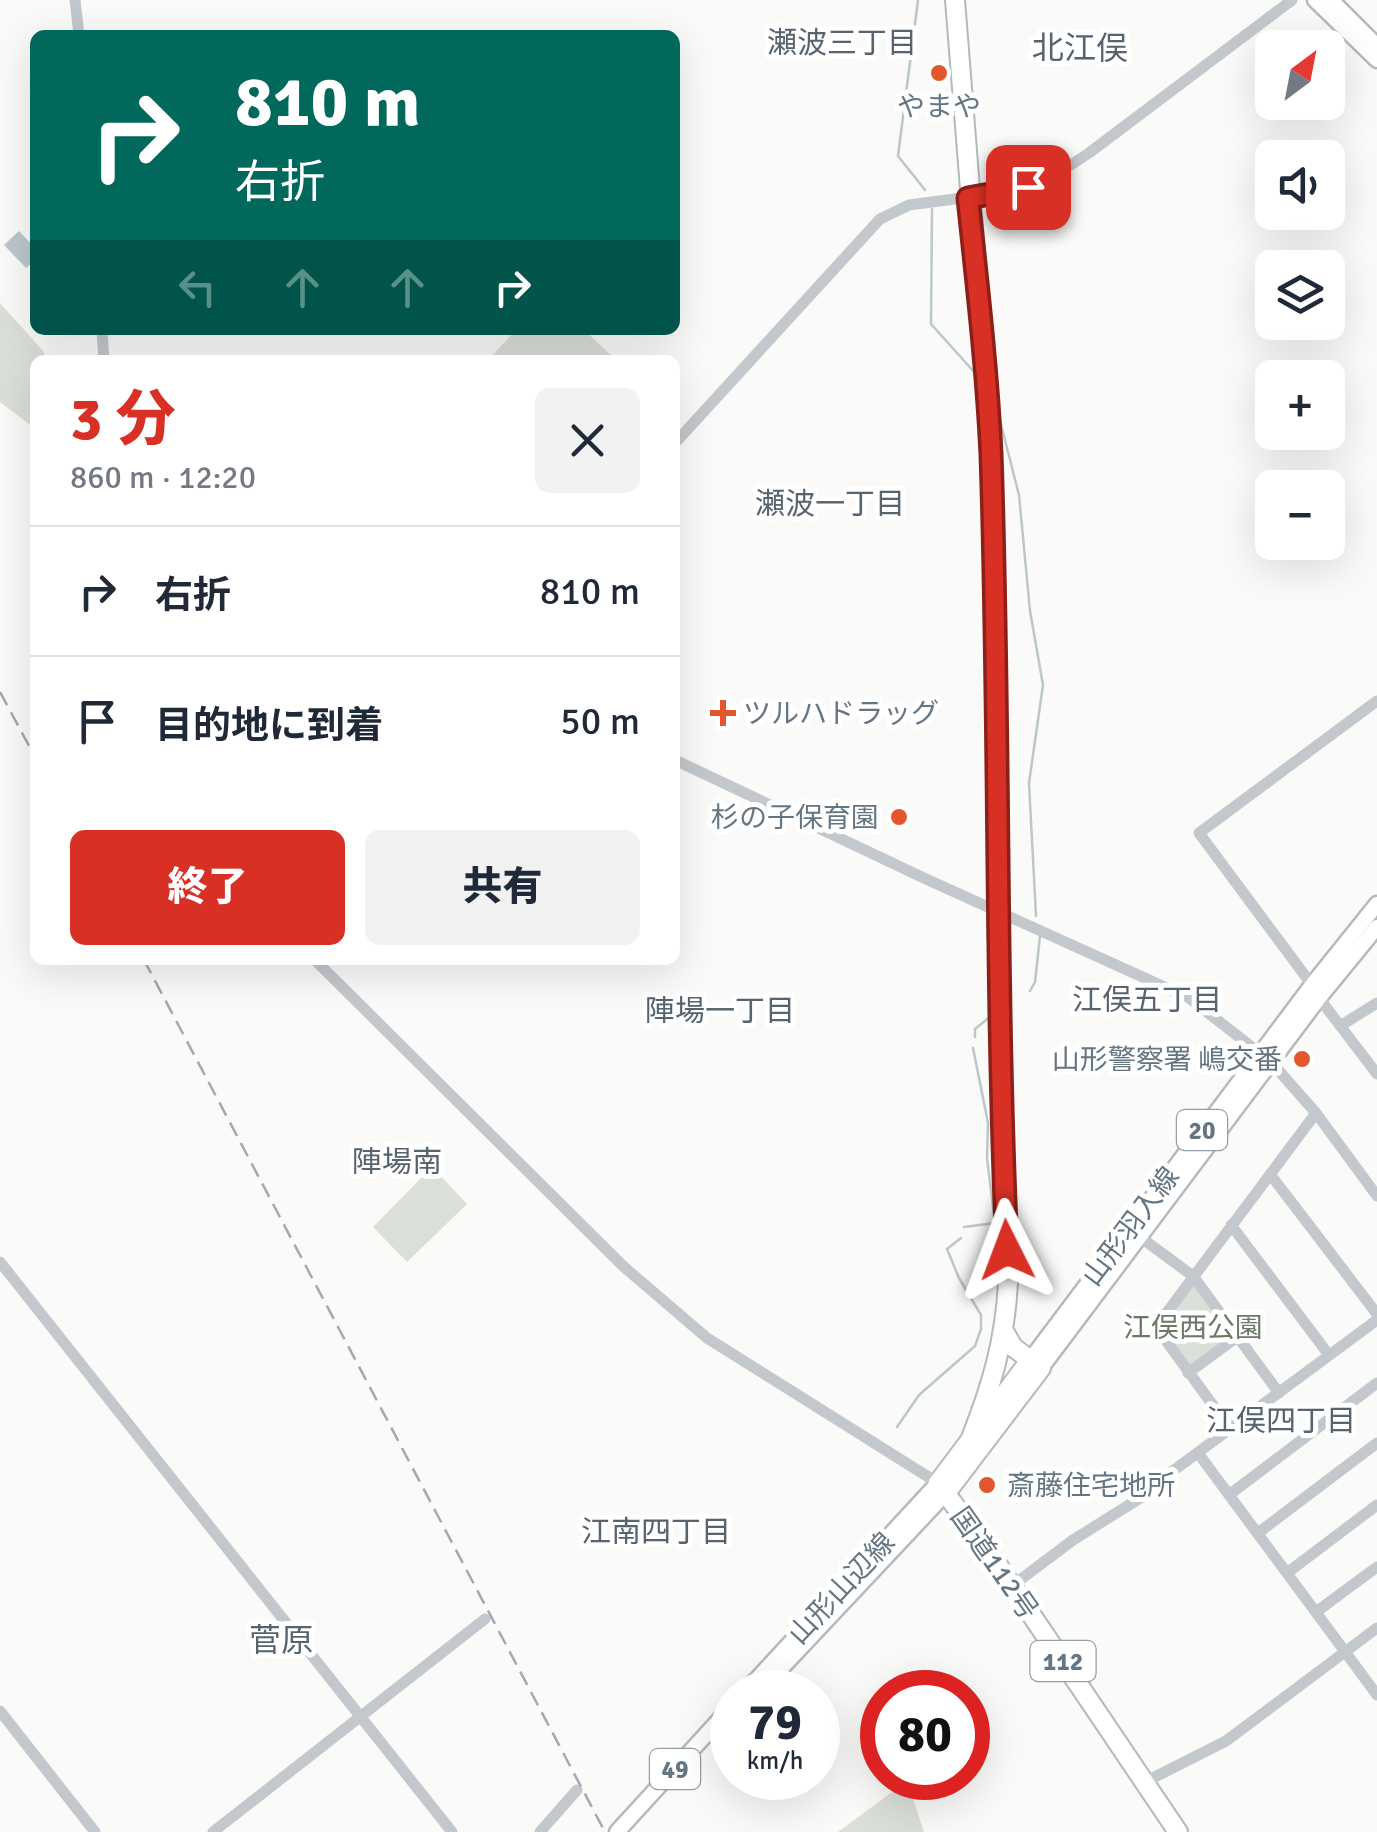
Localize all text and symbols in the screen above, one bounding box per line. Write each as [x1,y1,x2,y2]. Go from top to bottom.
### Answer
district label: 瀬波三丁目 [767,25,917,62]
district label: 北江俣 [1032,29,1128,68]
north arrow [1255,30,1345,120]
map controls [1255,30,1345,560]
text: 810 m [235,59,420,145]
marker: やまや [928,62,950,84]
icon: right [70,70,200,200]
place label: やまや [897,90,981,124]
button: sound [1255,140,1345,230]
pin [986,145,1071,230]
text: 右折 [235,155,325,210]
icon: arrive [1001,160,1056,215]
button: layers [1255,250,1345,340]
icon: left [170,260,225,315]
icon: ahead [275,260,330,315]
icon: ahead [380,260,435,315]
icon: right [485,260,540,315]
button: + [1255,360,1345,450]
text: 3 分 [70,383,176,457]
button: close [535,388,640,493]
text: 860 m · 12:20 [70,458,256,497]
button: − [1255,470,1345,560]
district label: 瀬波一丁目 [755,486,905,523]
icon: right [70,564,125,619]
text: 810 m [540,568,640,615]
text: 右折 [155,572,231,619]
icon: arrive [70,694,125,749]
place label: ツルハドラッグ [743,697,939,731]
text: 50 m [560,698,640,745]
text: 目的地に到着 [155,702,383,749]
marker: ツルハドラッグ [712,702,734,724]
place label: 杉の子保育園 [711,801,879,835]
marker: 杉の子保育園 [888,806,910,828]
button: 終了 [70,830,345,945]
button: 共有 [365,830,640,945]
district label: 江俣五丁目 [1072,982,1222,1019]
district label: 陣場一丁目 [645,993,795,1030]
place label: 山形警察署 嶋交番 [1052,1043,1282,1077]
marker: 山形警察署 嶋交番 [1291,1048,1313,1070]
road number: 20 [1177,1110,1227,1150]
district label: 陣場南 [352,1144,442,1181]
street label: 山形羽入線 [1075,1160,1187,1293]
position arrow [955,1198,1059,1302]
park label: 江俣西公園 [1123,1311,1263,1345]
district label: 江俣四丁目 [1206,1403,1356,1440]
place label: 斎藤住宅地所 [1007,1469,1175,1503]
marker: 斎藤住宅地所 [976,1474,998,1496]
street label: 国道112号 [943,1501,1045,1626]
district label: 江南四丁目 [581,1514,731,1551]
street label: 山形山辺線 [782,1526,902,1651]
district label: 菅原 [249,1621,313,1660]
road number: 112 [1030,1641,1096,1681]
speed limit sign: 80 [860,1670,990,1800]
text: 79 [748,1692,802,1754]
text: km/h [747,1745,803,1776]
road number: 49 [650,1749,700,1789]

